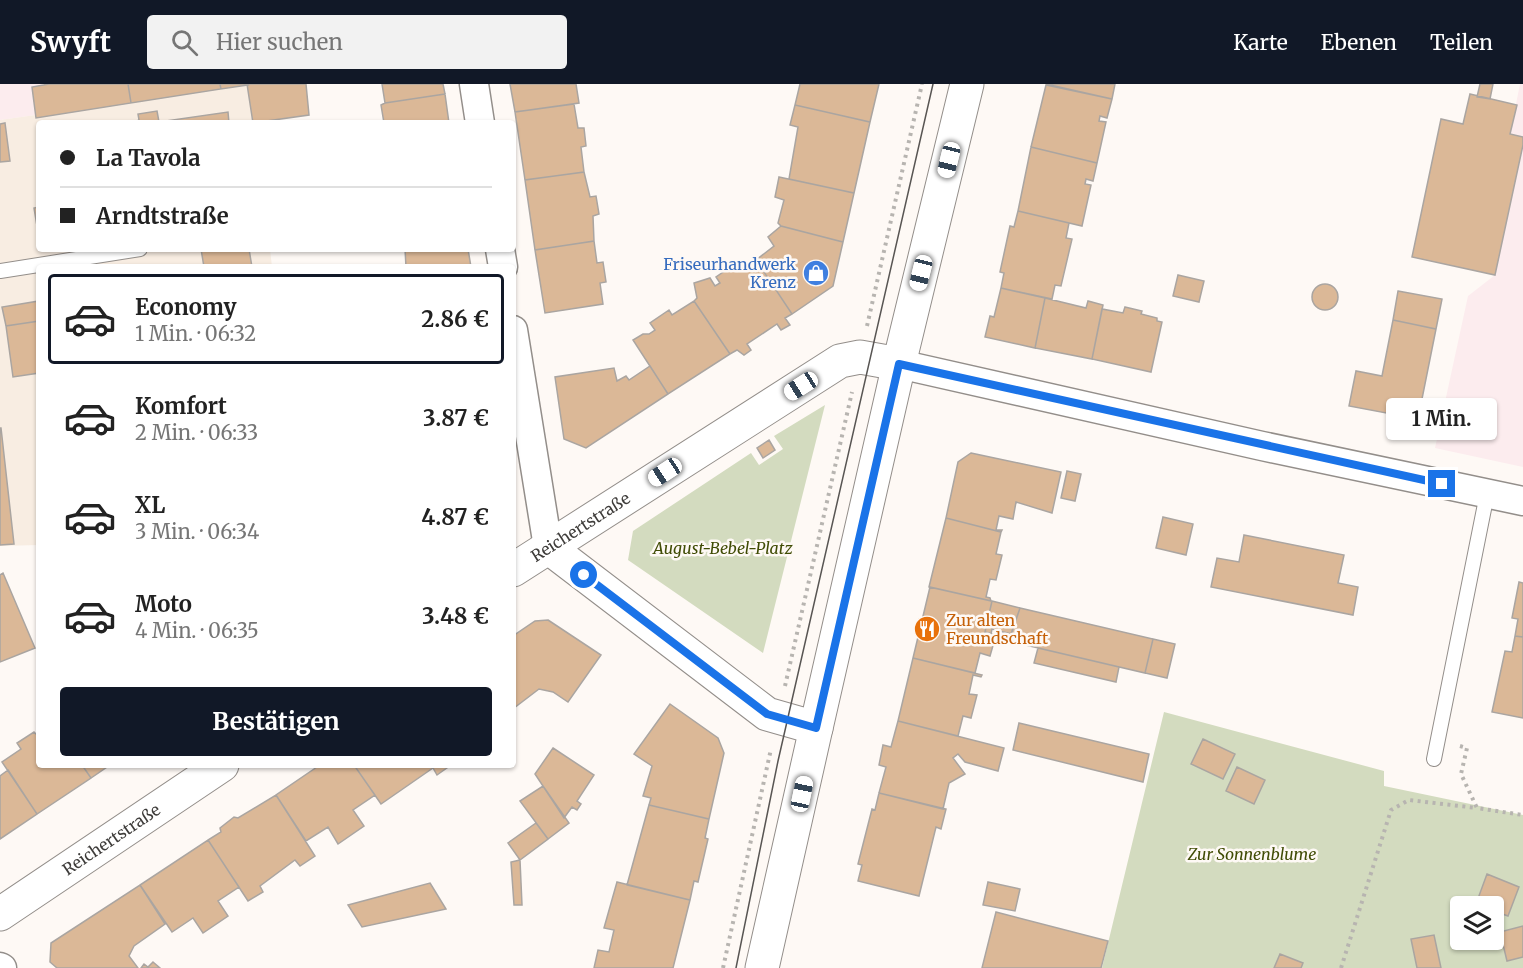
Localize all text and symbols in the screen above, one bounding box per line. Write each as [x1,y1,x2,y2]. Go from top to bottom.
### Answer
search box [147,15,567,69]
text: Swyft [30,24,111,60]
icon: search [168,26,201,59]
text: Hier suchen [216,28,343,56]
text: Karte [1233,29,1288,56]
text: Ebenen [1321,29,1397,56]
text: Teilen [1430,29,1493,56]
car [936,140,962,180]
text: La Tavola [96,144,200,172]
text: Arndtstraße [96,202,229,230]
car [908,253,934,293]
place label: Friseurhandwerk Krenz [663,254,797,292]
shop icon: Friseurhandwerk Krenz [801,258,831,288]
icon: car [63,292,117,346]
text: Economy [135,293,236,321]
text: 2.86 € [421,305,489,333]
text: 1 Min. · 06:32 [135,321,256,346]
car [781,369,821,403]
icon: car [63,391,117,445]
text: Komfort [135,392,227,420]
callout: 1 Min. [1386,397,1498,439]
text: 3.87 € [423,404,489,432]
text: 1 Min. [1412,406,1471,431]
text: 2 Min. · 06:33 [135,420,258,445]
car [645,455,685,489]
route end [1428,470,1455,497]
street label: Reichertstraße [527,488,634,566]
icon: car [63,490,117,544]
text: XL [135,491,165,519]
text: 4.87 € [421,503,489,531]
text: 3 Min. · 06:34 [135,519,259,544]
park label: August-Bebel-Platz [651,538,793,558]
route start [570,561,597,588]
icon: car [63,589,117,643]
text: Moto [135,590,192,618]
text: 3.48 € [422,602,489,630]
place label: Zur alten Freundschaft [946,610,1049,648]
restaurant icon: Zur alten Freundschaft [912,614,942,644]
text: 4 Min. · 06:35 [135,618,259,643]
button: Bestätigen [60,687,492,756]
car [789,775,815,813]
street label: Reichertstraße [59,799,164,879]
park label: Zur Sonnenblume [1187,844,1316,864]
map controls [1450,896,1504,950]
button: layers [1450,896,1504,950]

